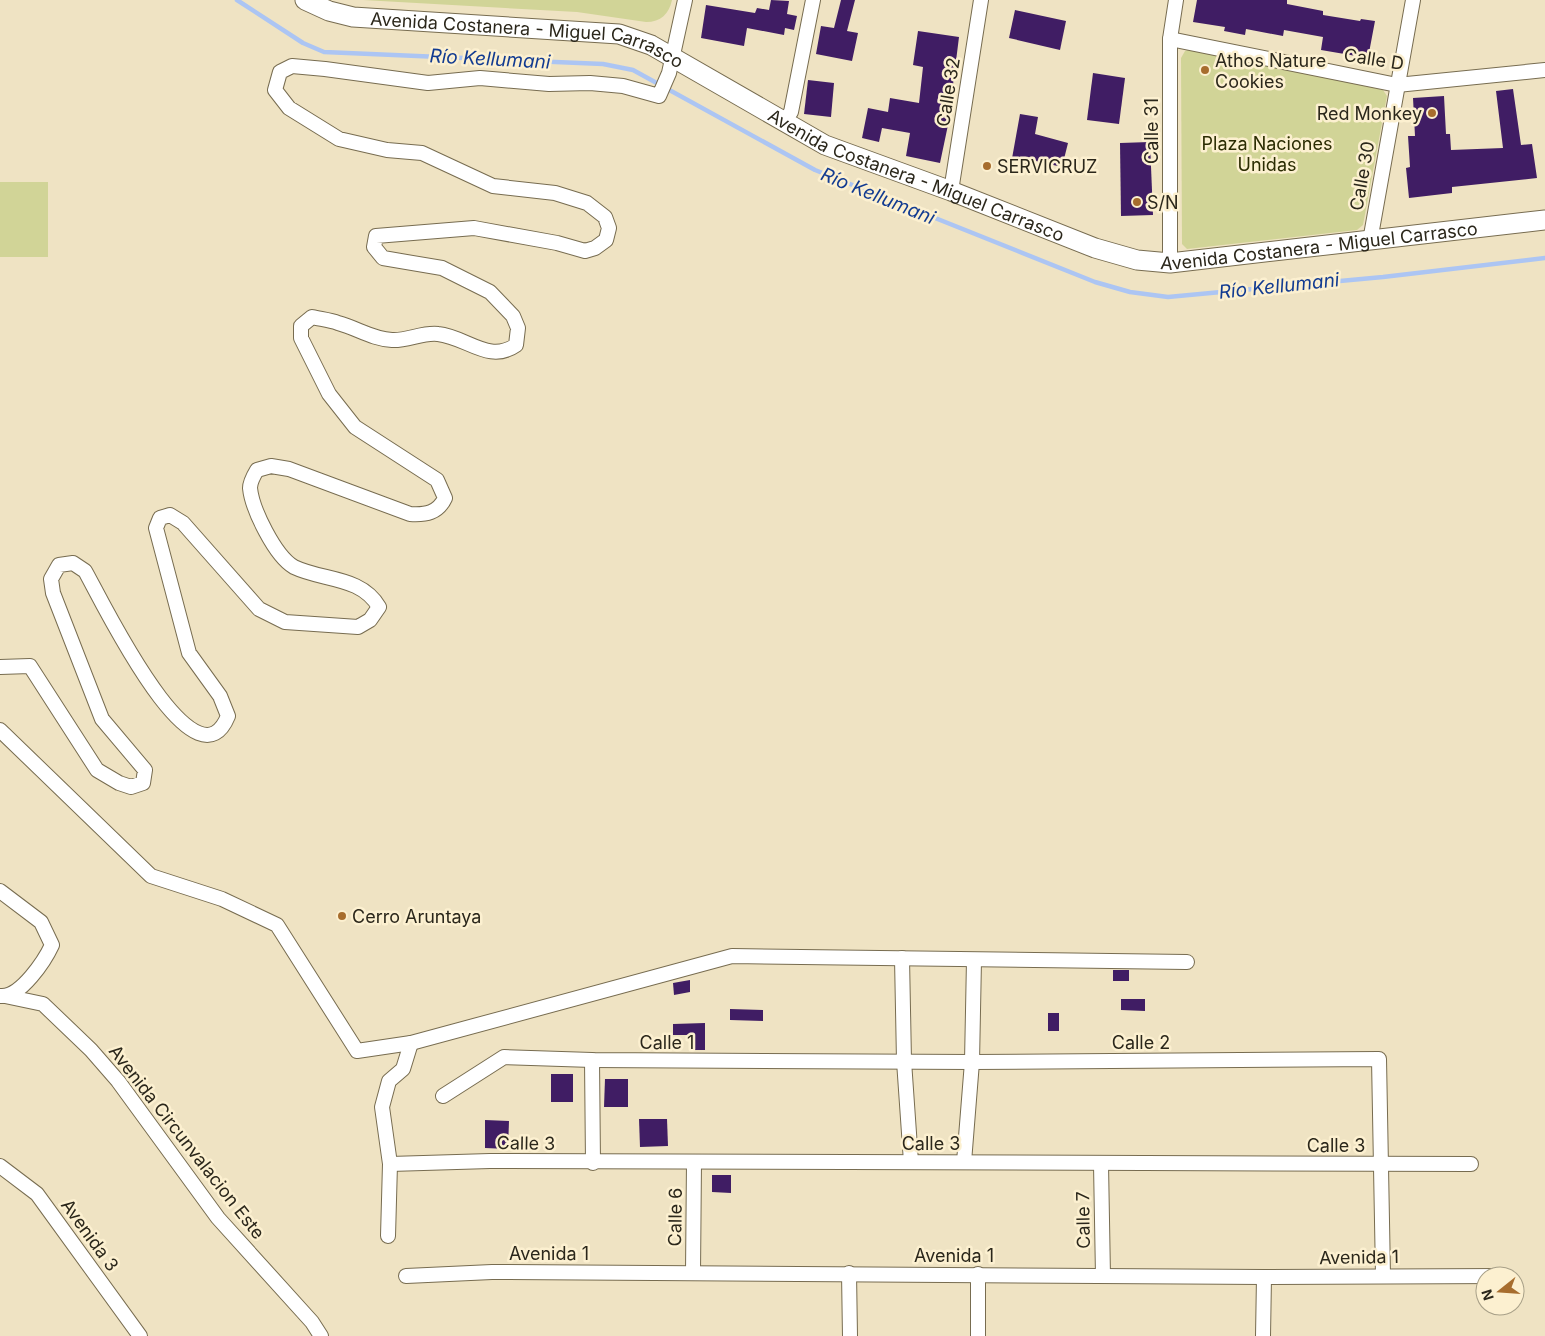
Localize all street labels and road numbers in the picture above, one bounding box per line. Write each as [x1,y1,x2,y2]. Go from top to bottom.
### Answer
street label: Avenida Costanera - Miguel Carrasco [370,8,687,72]
street label: Calle D [1342,44,1406,74]
street label: Calle 32 [932,56,964,128]
street label: Calle 31 [1141,98,1162,164]
street label: Avenida Costanera - Miguel Carrasco [765,104,1067,245]
street label: Calle 30 [1346,140,1378,212]
street label: Avenida Costanera - Miguel Carrasco [1160,217,1479,274]
street label: Calle 1 [640,1032,694,1053]
street label: Calle 2 [1112,1032,1170,1053]
street label: Avenida Circunvalacion Este [105,1041,269,1243]
street label: Calle 3 [496,1132,556,1154]
street label: Calle 3 [902,1133,960,1154]
street label: Calle 3 [1307,1135,1365,1156]
street label: Calle 6 [664,1187,686,1247]
street label: Calle 7 [1072,1191,1094,1249]
street label: Avenida 3 [57,1195,123,1275]
street label: Avenida 1 [509,1243,589,1264]
street label: Avenida 1 [914,1245,994,1266]
street label: Avenida 1 [1319,1246,1399,1268]

